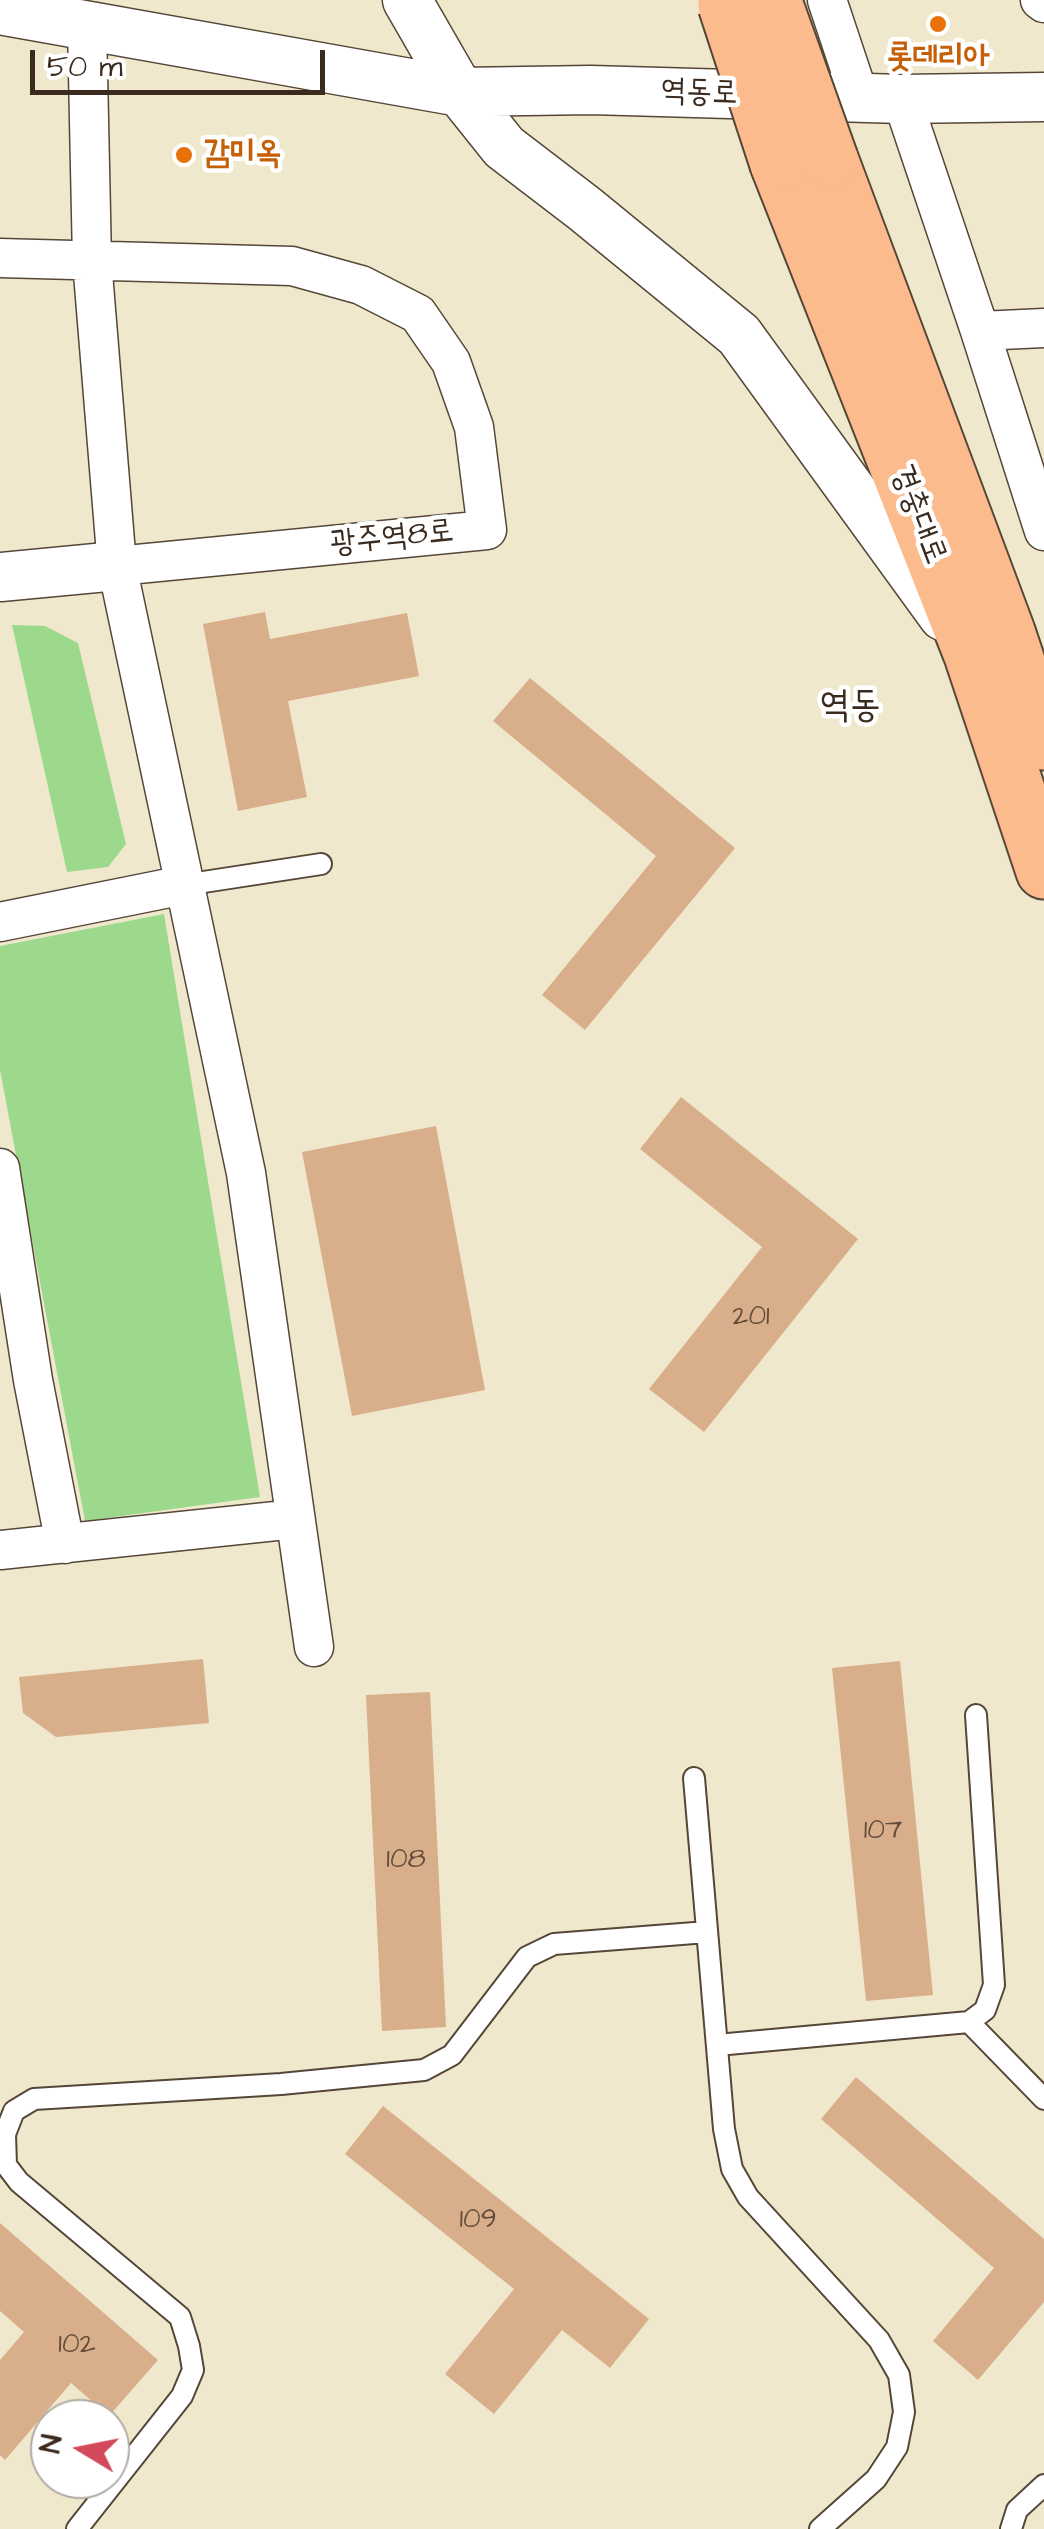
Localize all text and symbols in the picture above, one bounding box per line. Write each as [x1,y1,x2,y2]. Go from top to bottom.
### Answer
marker: 롯데리아 [927,13,949,35]
scale bar [35,30,330,92]
place label: 롯데리아 [886,40,990,78]
text: 50 m [47,46,123,88]
street label: 역동로 [660,73,738,115]
place label: 감미옥 [204,136,281,174]
marker: 감미옥 [173,144,195,166]
street label: 경충대로 [881,460,953,570]
street label: 광주역8로 [328,513,456,565]
district label: 역동 [819,685,881,731]
house number: 201 [732,1301,770,1335]
house number: 107 [864,1815,902,1849]
house number: 108 [386,1844,426,1878]
house number: 109 [459,2204,497,2238]
house number: 102 [58,2329,96,2363]
north arrow [30,2399,130,2499]
text: N [31,2432,73,2456]

